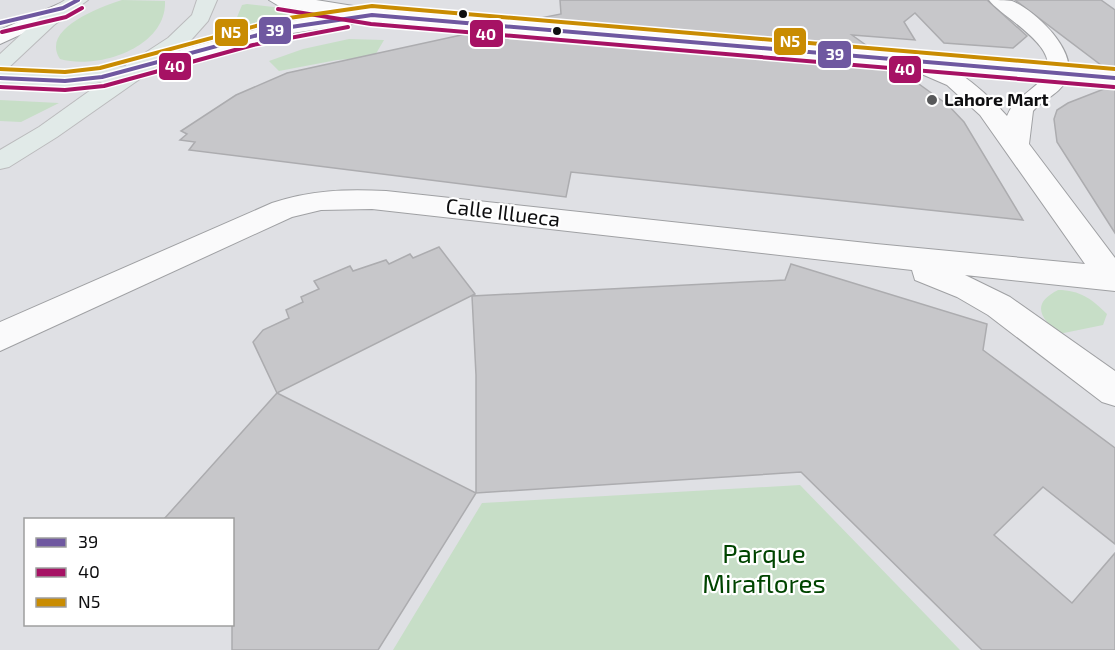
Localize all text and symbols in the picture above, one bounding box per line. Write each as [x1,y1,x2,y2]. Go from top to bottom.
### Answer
unlabelled marker [457,8,469,20]
line badge: 39 [258,16,292,45]
line badge: N5 [214,18,249,47]
line badge: 40 [469,19,504,48]
text: 39 [266,20,284,39]
text: N5 [221,22,241,41]
text: 40 [476,24,496,43]
unlabelled marker [551,25,563,37]
line badge: N5 [773,27,807,56]
text: N5 [780,31,800,50]
line badge: 39 [817,40,852,69]
text: 39 [826,44,844,63]
line badge: 40 [158,52,192,81]
line badge: 40 [888,55,922,84]
text: 40 [165,56,185,75]
text: 40 [895,59,915,78]
place label: Lahore Mart [944,88,1049,110]
marker: Lahore Mart [925,93,939,107]
street label: Calle Illueca [445,192,562,231]
legend [24,518,234,626]
text: 39 [78,530,98,552]
park label: Parque Miraflores [702,537,826,598]
text: 40 [78,560,100,582]
text: N5 [78,590,100,612]

